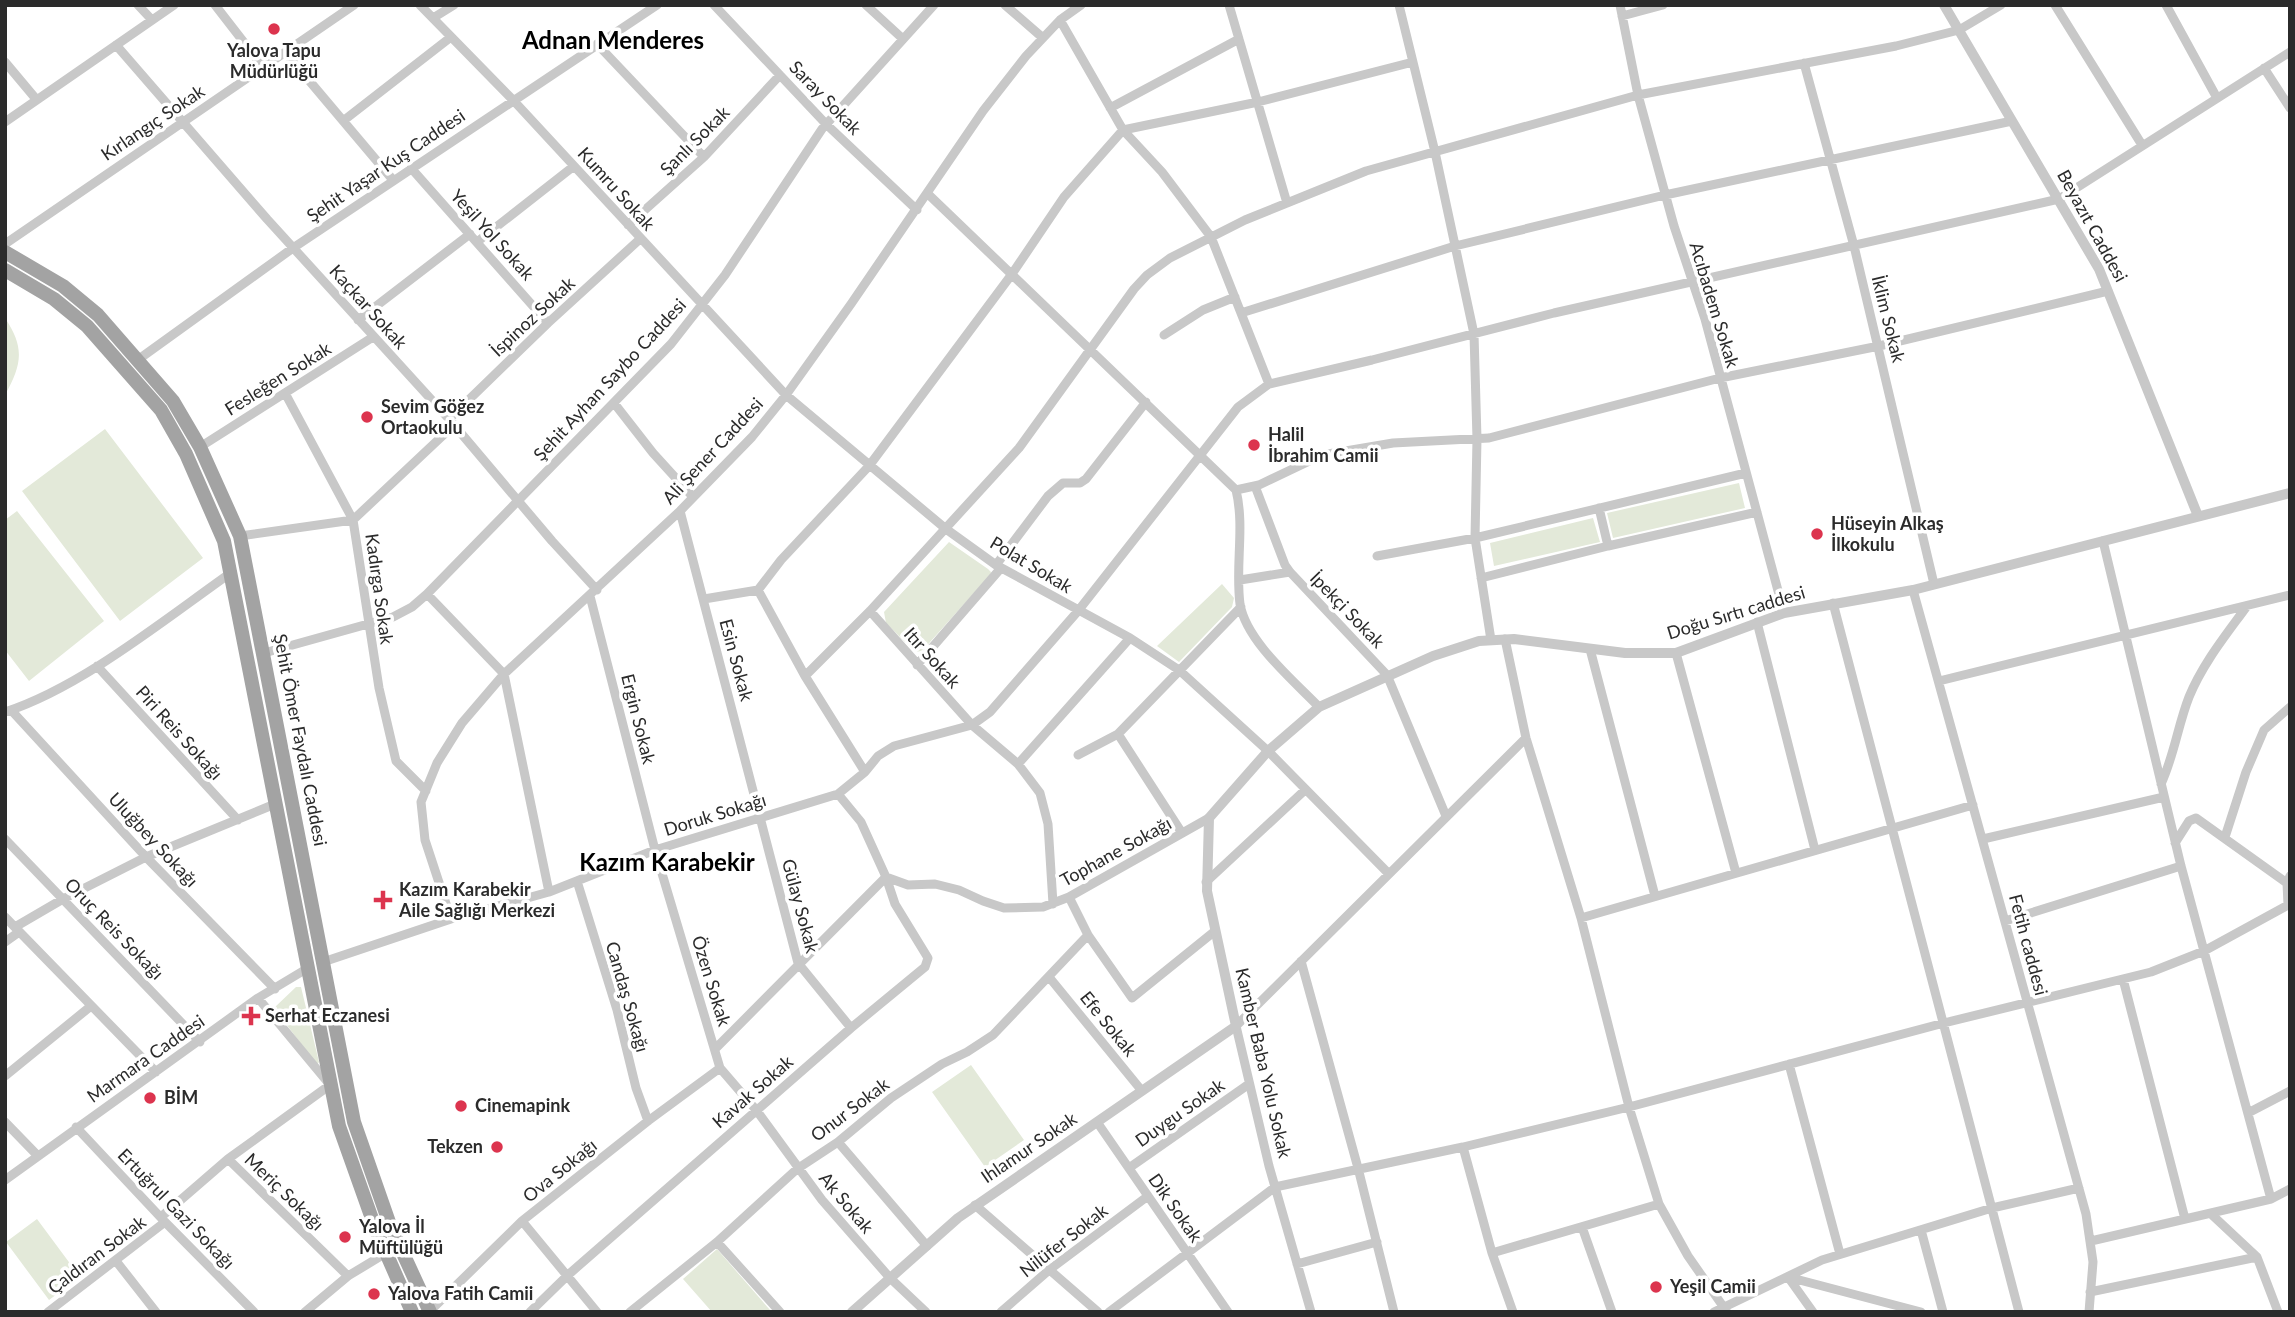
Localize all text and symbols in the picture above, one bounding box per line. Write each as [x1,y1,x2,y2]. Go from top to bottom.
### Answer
marker: Yalova Tapu Müdürlüğü [266,21,282,37]
district label: Adnan Menderes [521,25,704,54]
place label: Yalova Tapu Müdürlüğü [226,39,321,82]
street label: Saray Sokak [785,56,867,139]
street label: Kırlangıç Sokak [97,79,209,165]
street label: Şanlı Sokak [655,100,734,180]
street label: Şehit Yaşar Kuş Caddesi [302,104,469,226]
street label: Kumru Sokak [574,142,661,235]
street label: Beyazıt Caddesi [2053,165,2133,286]
street label: Yeşil Yol Sokak [446,184,540,285]
street label: Acıbadem Sokak [1685,239,1745,371]
street label: Kaçkar Sokak [325,260,413,354]
street label: İspinoz Sokak [486,271,580,361]
street label: İklim Sokak [1868,273,1911,366]
street label: Şehit Ayhan Saybo Caddesi [528,294,690,465]
street label: Fesleğen Sokak [220,336,335,420]
street label: Ali Şener Caddesi [657,392,767,508]
place label: Sevim Göğez Ortaokulu [381,395,484,438]
marker: Sevim Göğez Ortaokulu [359,409,375,425]
place label: Halil İbrahim Camii [1268,423,1379,466]
marker: Halil İbrahim Camii [1246,437,1262,453]
place label: Hüseyin Alkaş İlkokulu [1831,512,1944,555]
marker: Hüseyin Alkaş İlkokulu [1809,526,1825,542]
street label: Polat Sokak [986,531,1077,598]
street label: Kadırga Sokak [361,532,399,647]
street label: İpekçi Sokak [1306,566,1390,653]
street label: Doğu Sırtı caddesi [1664,581,1807,644]
street label: Esin Sokak [715,616,759,704]
street label: Itır Sokak [900,623,966,693]
street label: Şehit Ömer Faydalı Caddesi [270,632,332,848]
street label: Ergin Sokak [617,671,661,767]
street label: Piri Reis Sokağı [132,681,228,784]
street label: Uluğbey Sokağı [104,787,203,891]
street label: Doruk Sokağı [661,788,769,840]
street label: Tophane Sokağı [1056,812,1175,891]
district label: Kazım Karabekir [579,847,755,876]
street label: Gülay Sokak [778,856,824,956]
street label: Oruç Reis Sokağı [61,873,169,984]
place label: Kazım Karabekir Aile Sağlığı Merkezi [398,878,555,921]
marker: Kazım Karabekir Aile Sağlığı Merkezi [373,890,393,910]
street label: Fetih caddesi [2005,892,2053,998]
street label: Özen Sokak [688,933,736,1029]
street label: Candaş Sokağı [602,939,654,1055]
street label: Kamber Baba Yolu Sokak [1231,965,1297,1161]
street label: Efe Sokak [1076,986,1142,1061]
place label: Serhat Eczanesi [265,1004,390,1026]
marker: Serhat Eczanesi [243,1008,259,1024]
street label: Marmara Caddesi [82,1009,208,1107]
street label: Kavak Sokak [708,1050,798,1132]
street label: Onur Sokak [806,1072,894,1146]
street label: Duygu Sokak [1131,1073,1229,1151]
place label: BİM [164,1086,198,1108]
marker: BİM [142,1090,158,1106]
place label: Cinemapink [475,1094,570,1116]
marker: Cinemapink [453,1098,469,1114]
street label: Ihlamur Sokak [976,1107,1081,1187]
street label: Ova Sokağı [518,1134,601,1207]
place label: Tekzen [427,1135,483,1157]
marker: Tekzen [489,1139,505,1155]
street label: Ertuğrul Gazi Sokağı [114,1144,240,1273]
street label: Meriç Sokağı [240,1148,329,1235]
street label: Ak Sokak [815,1167,879,1238]
street label: Dik Sokak [1144,1169,1208,1247]
street label: Nilüfer Sokak [1015,1198,1112,1281]
street label: Çaldıran Sokak [43,1210,150,1298]
place label: Yalova İl Müftülüğü [358,1215,443,1258]
marker: Yalova İl Müftülüğü [337,1229,353,1245]
place label: Yeşil Camii [1669,1275,1756,1297]
marker: Yeşil Camii [1648,1279,1664,1295]
place label: Yalova Fatih Camii [387,1282,533,1304]
marker: Yalova Fatih Camii [366,1286,382,1302]

